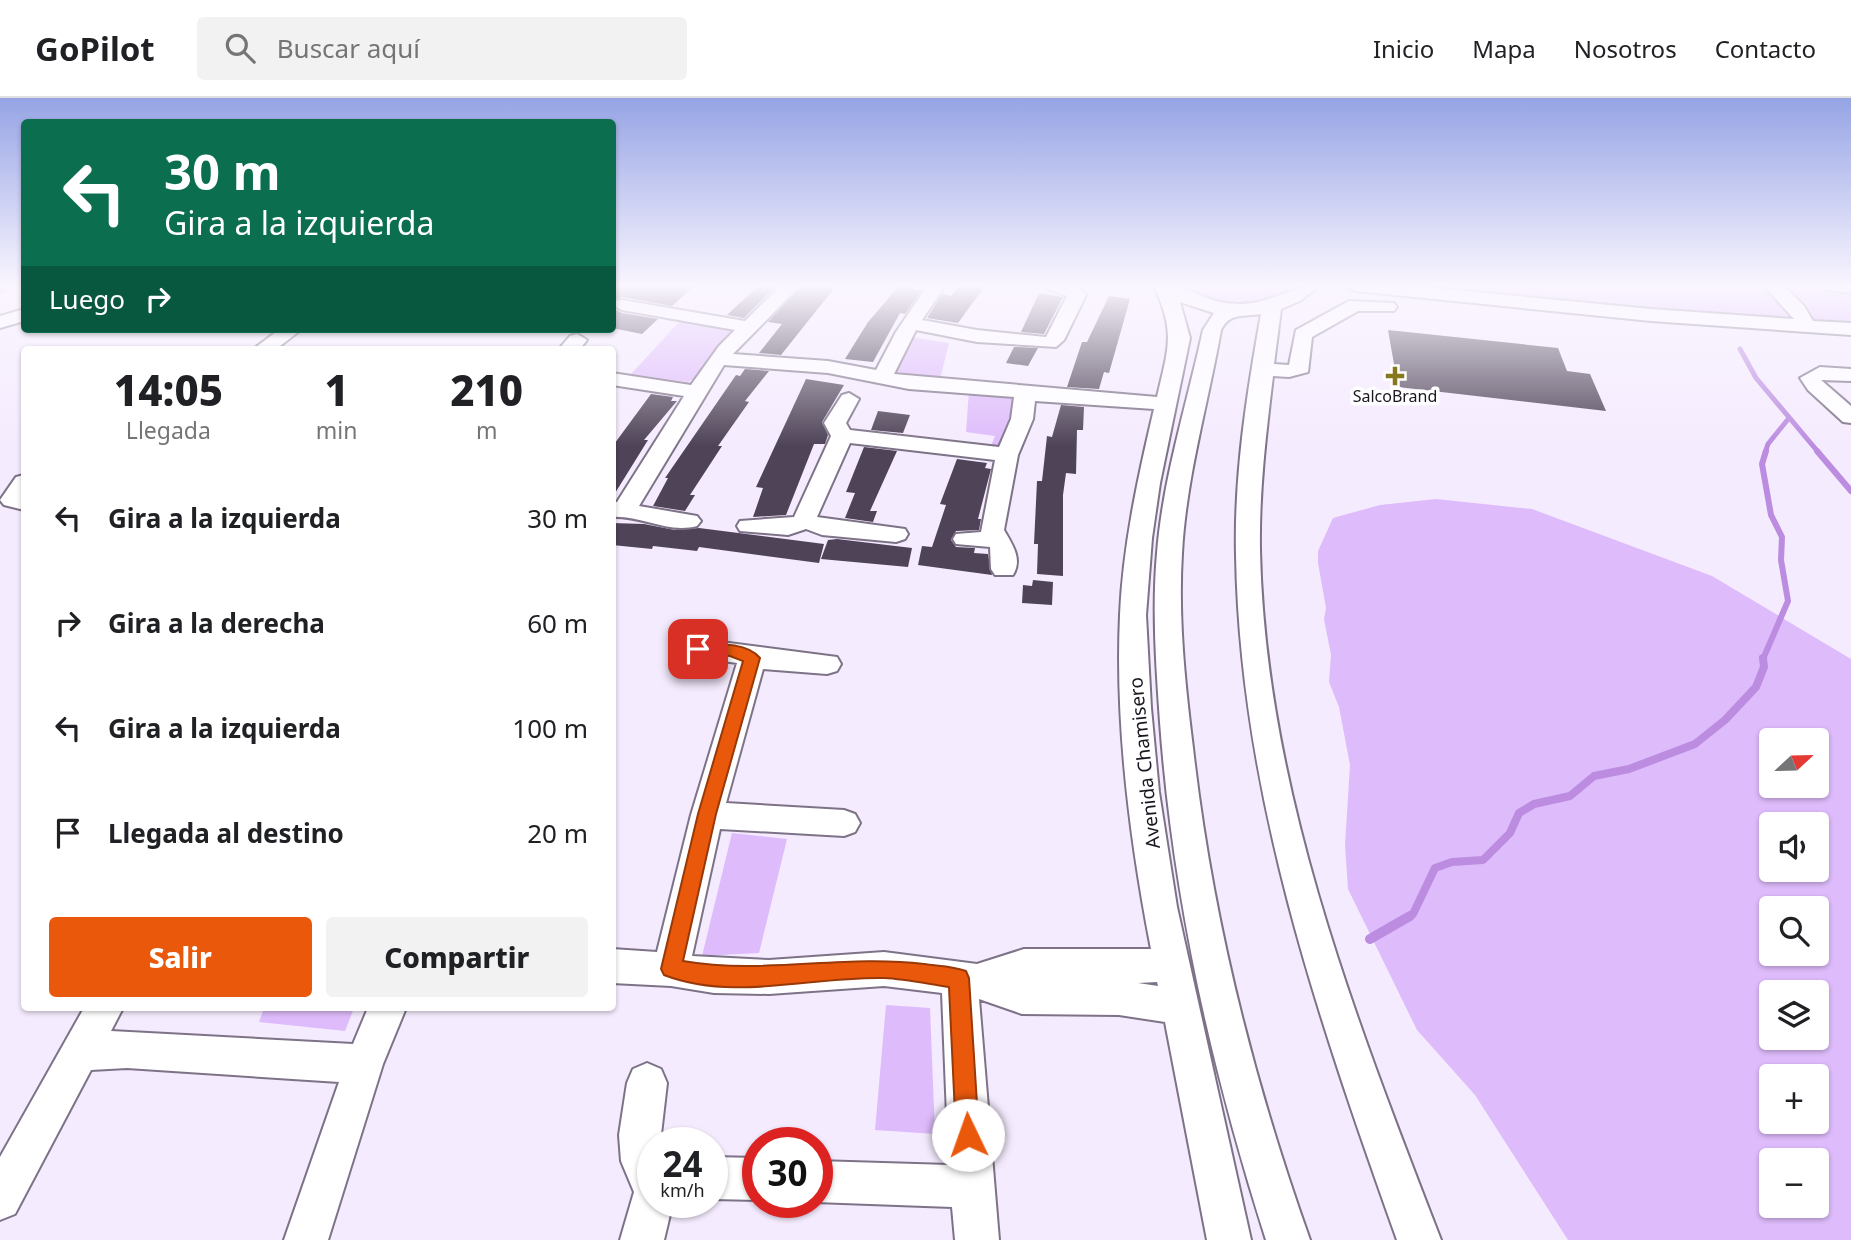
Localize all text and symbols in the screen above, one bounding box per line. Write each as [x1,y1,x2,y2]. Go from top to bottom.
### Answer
search box [197,17,687,80]
text: GoPilot [35,26,155,71]
icon: search [221,29,259,67]
text: Buscar aquí [277,30,420,66]
text: Inicio [1373,32,1434,65]
text: Mapa [1472,32,1536,65]
text: Nosotros [1574,32,1677,65]
text: Contacto [1715,32,1816,65]
text: 30 m [164,138,281,204]
icon: left [49,147,140,238]
text: Gira a la izquierda [164,201,434,244]
icon: right [139,280,177,318]
text: Luego [49,281,125,317]
text: 14:05 [114,361,223,418]
text: 1 [324,361,349,418]
text: 210 [450,361,523,418]
marker: SalcoBrand [1387,368,1403,384]
place label: SalcoBrand [1353,385,1437,407]
text: Llegada [126,414,211,446]
text: min [316,414,357,446]
text: m [476,414,497,446]
icon: left [49,499,87,537]
text: Gira a la izquierda [108,500,341,536]
text: 30 m [527,500,588,536]
icon: right [49,604,87,642]
text: Gira a la derecha [108,605,325,641]
text: 60 m [527,605,588,641]
pin [668,619,728,679]
icon: arrive [679,630,717,668]
street label: Avenida Chamisero [1122,676,1166,850]
icon: left [49,709,87,747]
text: Gira a la izquierda [108,710,341,746]
text: 100 m [512,710,588,746]
north arrow [1759,728,1829,798]
map controls [1759,728,1829,1218]
button: sound [1759,812,1829,882]
icon: arrive [49,814,87,852]
text: Llegada al destino [108,815,344,851]
text: 20 m [527,815,588,851]
button: search [1759,896,1829,966]
button: Salir [49,917,312,997]
button: Compartir [326,917,588,997]
button: layers [1759,980,1829,1050]
button: + [1759,1064,1829,1134]
position arrow [931,1098,1005,1172]
speed limit sign: 30 [742,1127,833,1218]
text: 24 [662,1140,703,1187]
button: − [1759,1148,1829,1218]
text: km/h [660,1178,705,1202]

